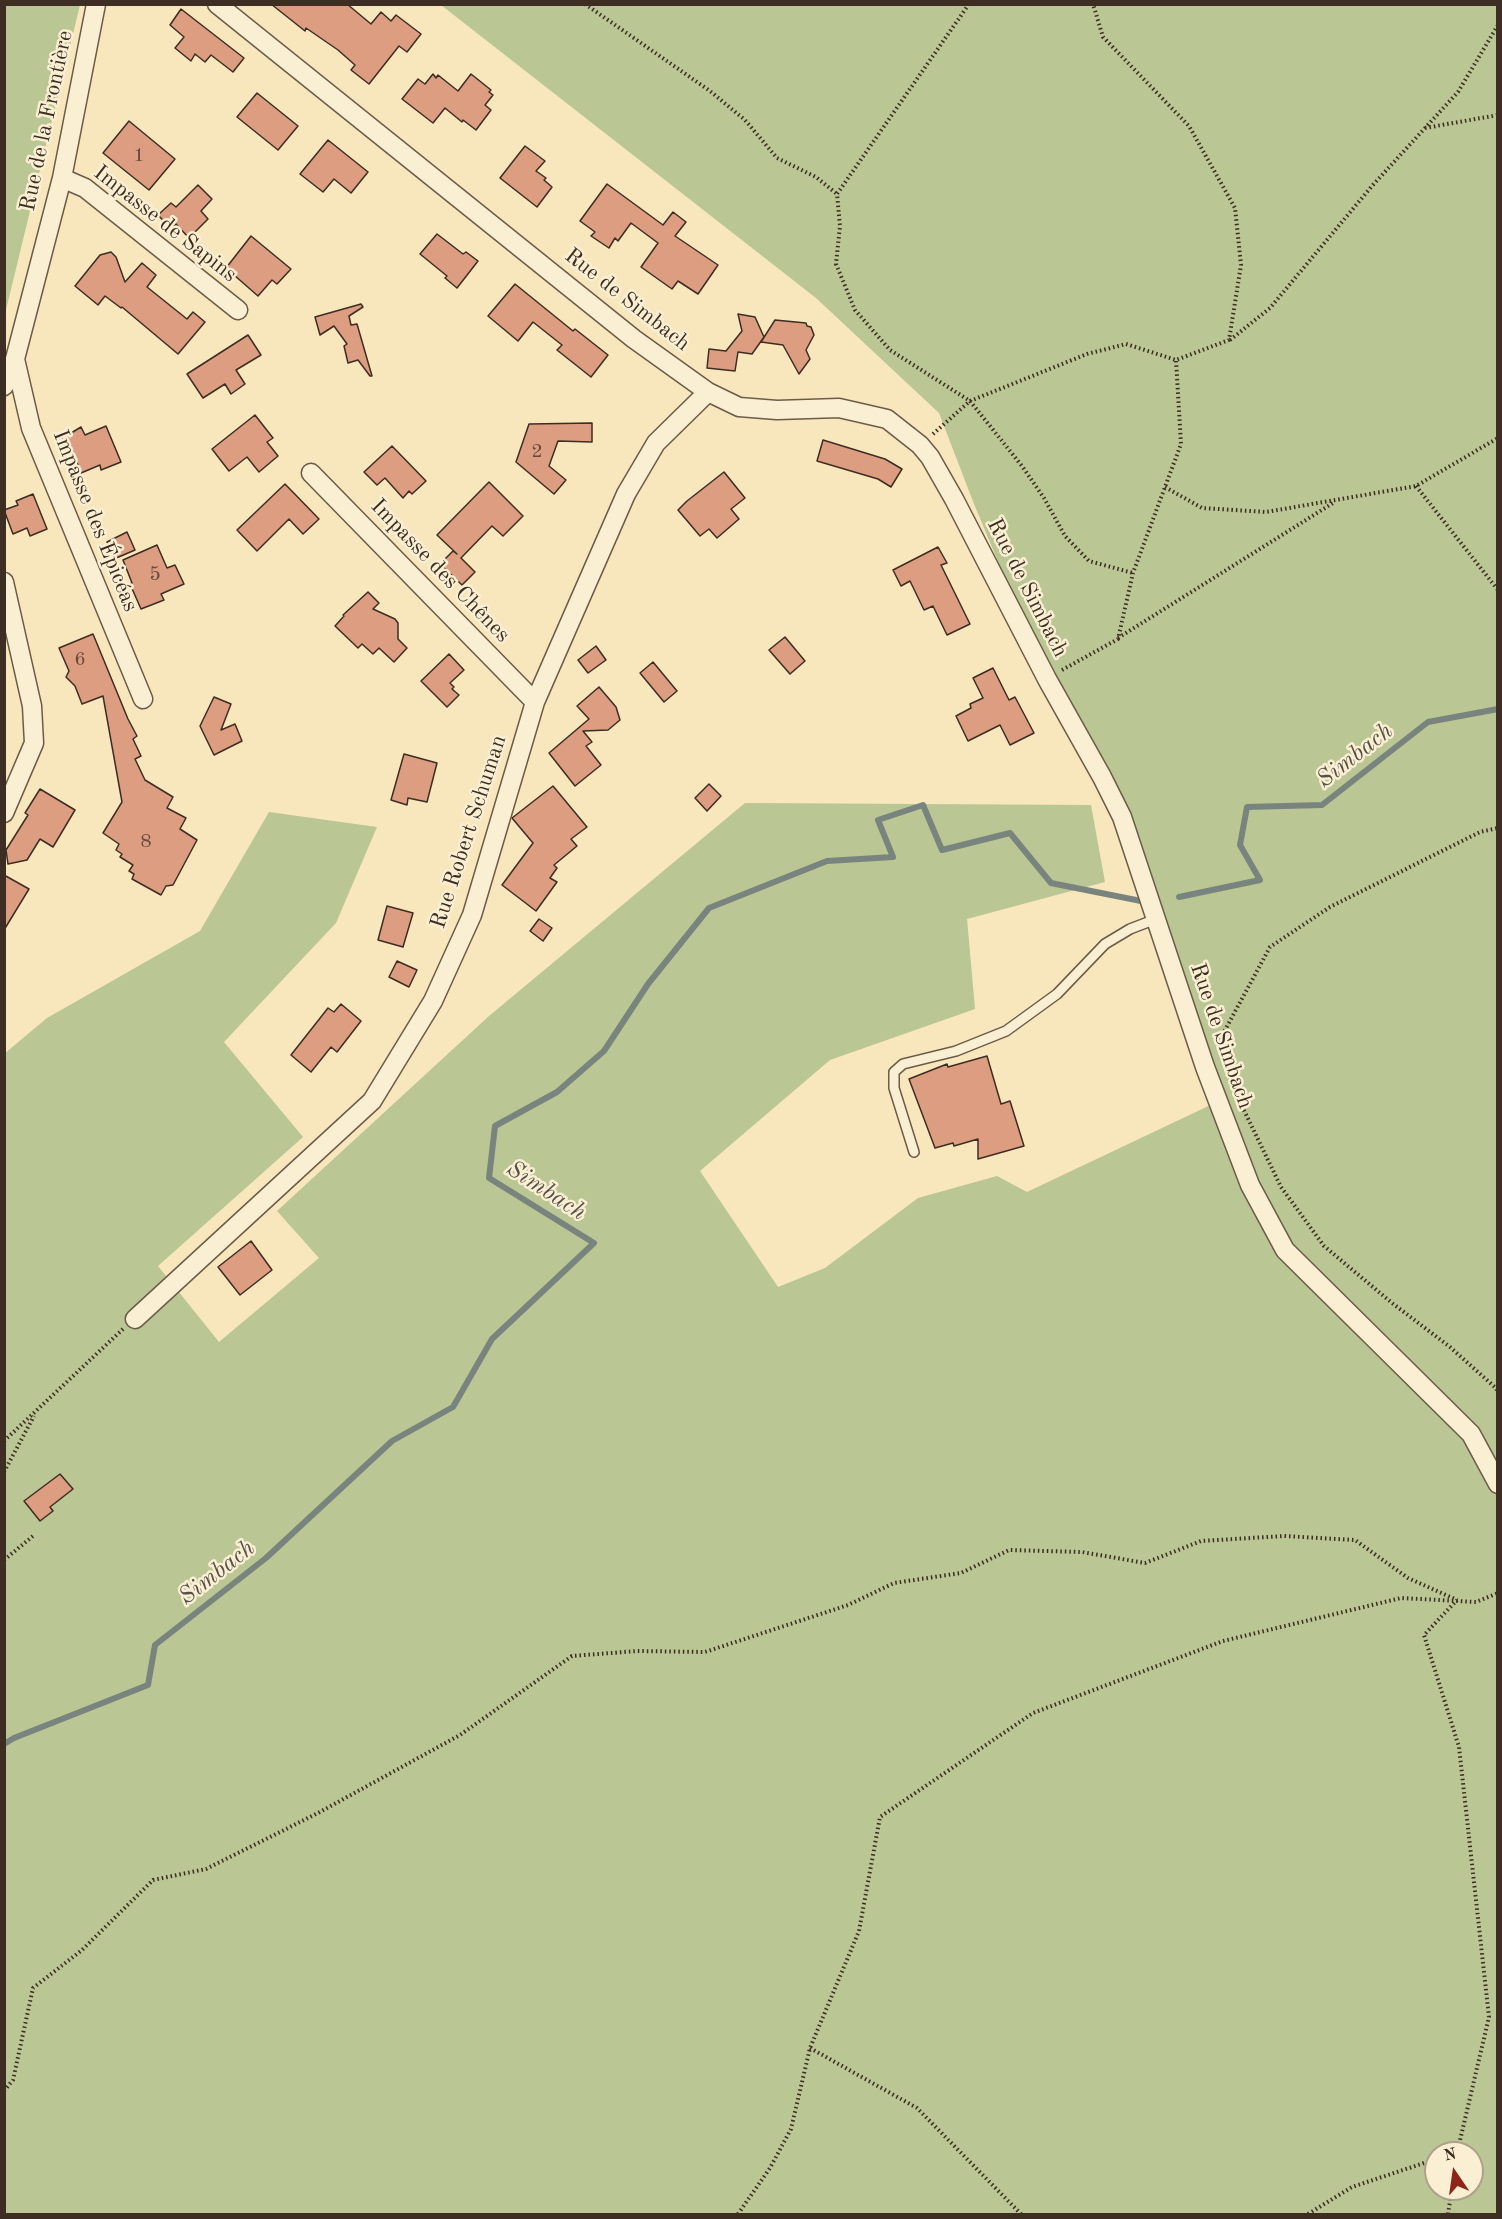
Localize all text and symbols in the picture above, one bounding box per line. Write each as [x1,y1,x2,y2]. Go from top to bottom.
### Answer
street label: Rue de la Frontière [15,28,79,214]
house number: 1 [133,144,145,168]
street label: Impasse de Sapins [88,160,242,288]
street label: Rue de Simbach [559,243,695,357]
street label: Impasse des Épicéas [46,426,144,616]
house number: 2 [531,440,543,464]
street label: Impasse des Chênes [365,494,515,648]
street label: Rue de Simbach [981,514,1073,662]
house number: 5 [149,563,161,587]
house number: 6 [74,648,86,672]
water label: Simbach [1311,717,1399,795]
street label: Rue Robert Schuman [425,732,513,932]
house number: 8 [140,830,152,854]
street label: Rue de Simbach [1184,960,1258,1112]
water label: Simbach [501,1155,591,1227]
water label: Simbach [173,1534,261,1612]
north arrow [1424,2141,1484,2201]
text: N [1443,2146,1458,2165]

